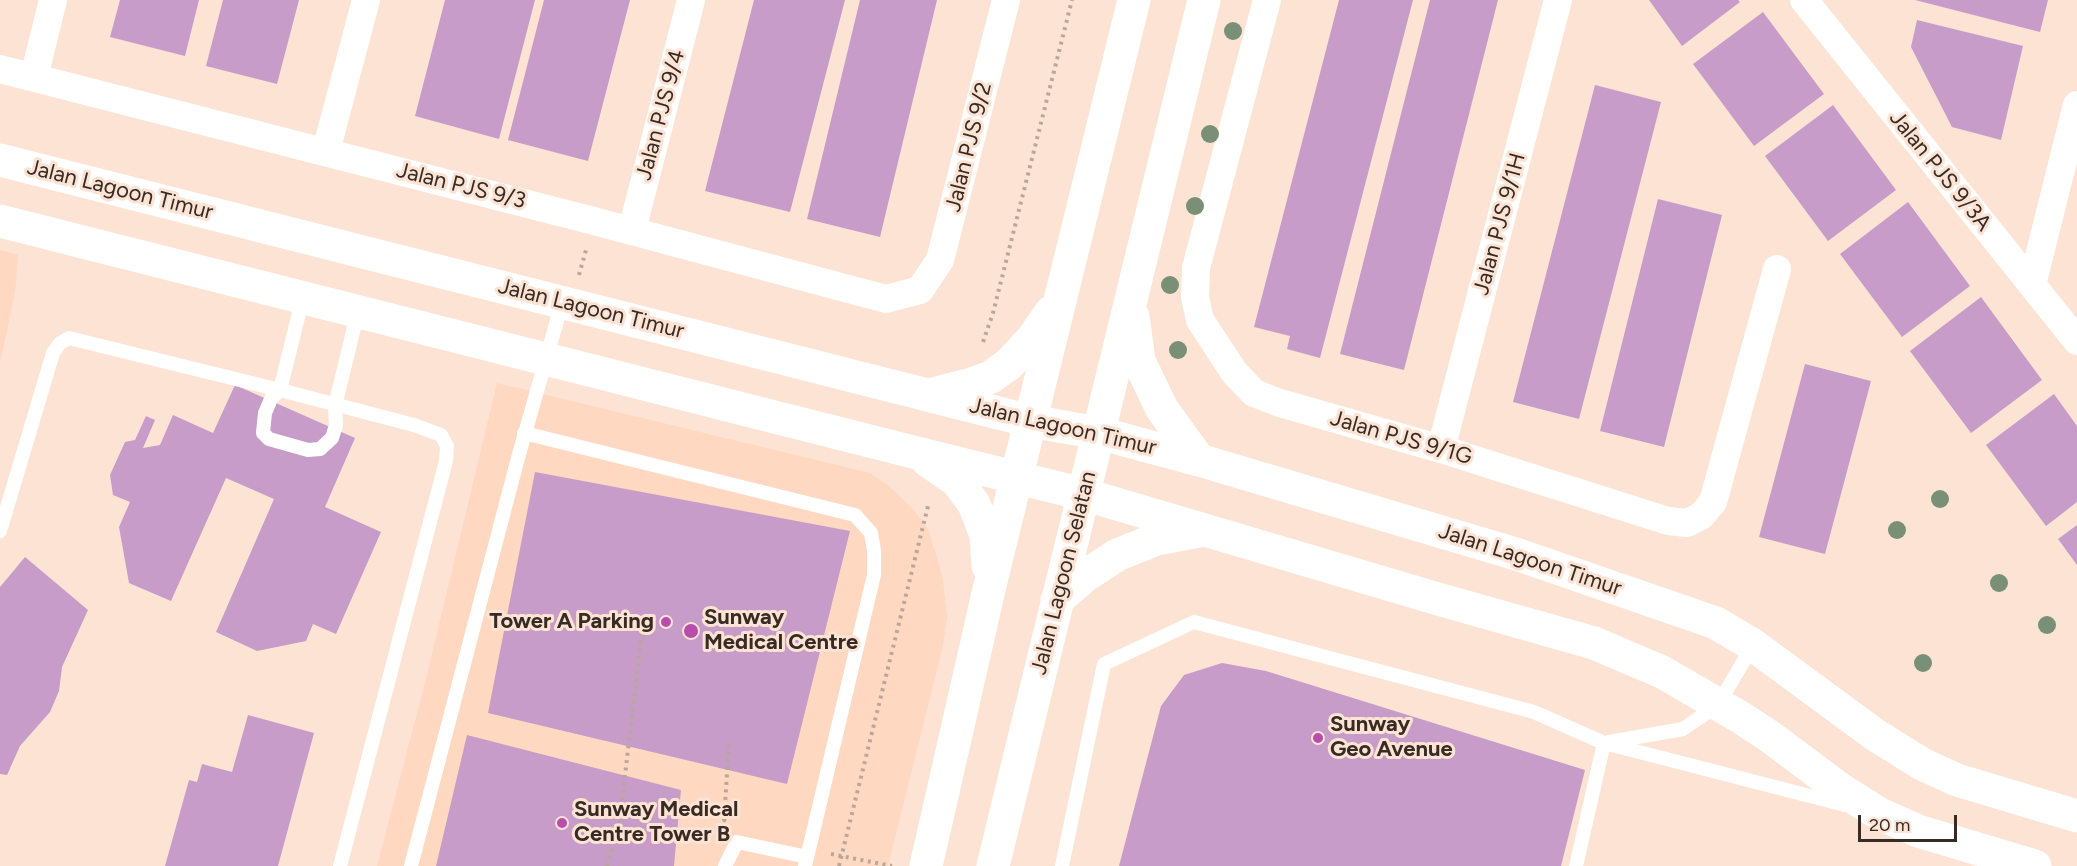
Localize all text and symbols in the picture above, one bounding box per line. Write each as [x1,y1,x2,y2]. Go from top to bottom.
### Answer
street label: Jalan PJS 9/4 [631,47,691,183]
street label: Jalan PJS 9/2 [940,79,998,215]
street label: Jalan PJS 9/3A [1883,105,1997,237]
street label: Jalan PJS 9/1H [1468,150,1532,298]
street label: Jalan Lagoon Timur [24,154,216,226]
street label: Jalan PJS 9/3 [394,157,528,215]
street label: Jalan Lagoon Timur [495,273,687,345]
street label: Jalan Lagoon Timur [967,393,1159,461]
street label: Jalan PJS 9/1G [1327,405,1475,471]
street label: Jalan Lagoon Selatan [1026,469,1102,677]
street label: Jalan Lagoon Timur [1435,518,1625,602]
place label: Sunway Medical Centre [704,605,858,656]
place label: Tower A Parking [489,609,654,635]
marker: Tower A Parking [659,615,673,629]
marker: Sunway Medical Centre [682,622,700,640]
place label: Sunway Geo Avenue [1330,712,1453,764]
marker: Sunway Geo Avenue [1311,731,1325,745]
place label: Sunway Medical Centre Tower B [574,797,738,848]
scale bar [1861,803,1960,841]
text: 20 m [1869,814,1910,836]
marker: Sunway Medical Centre Tower B [555,816,569,830]

